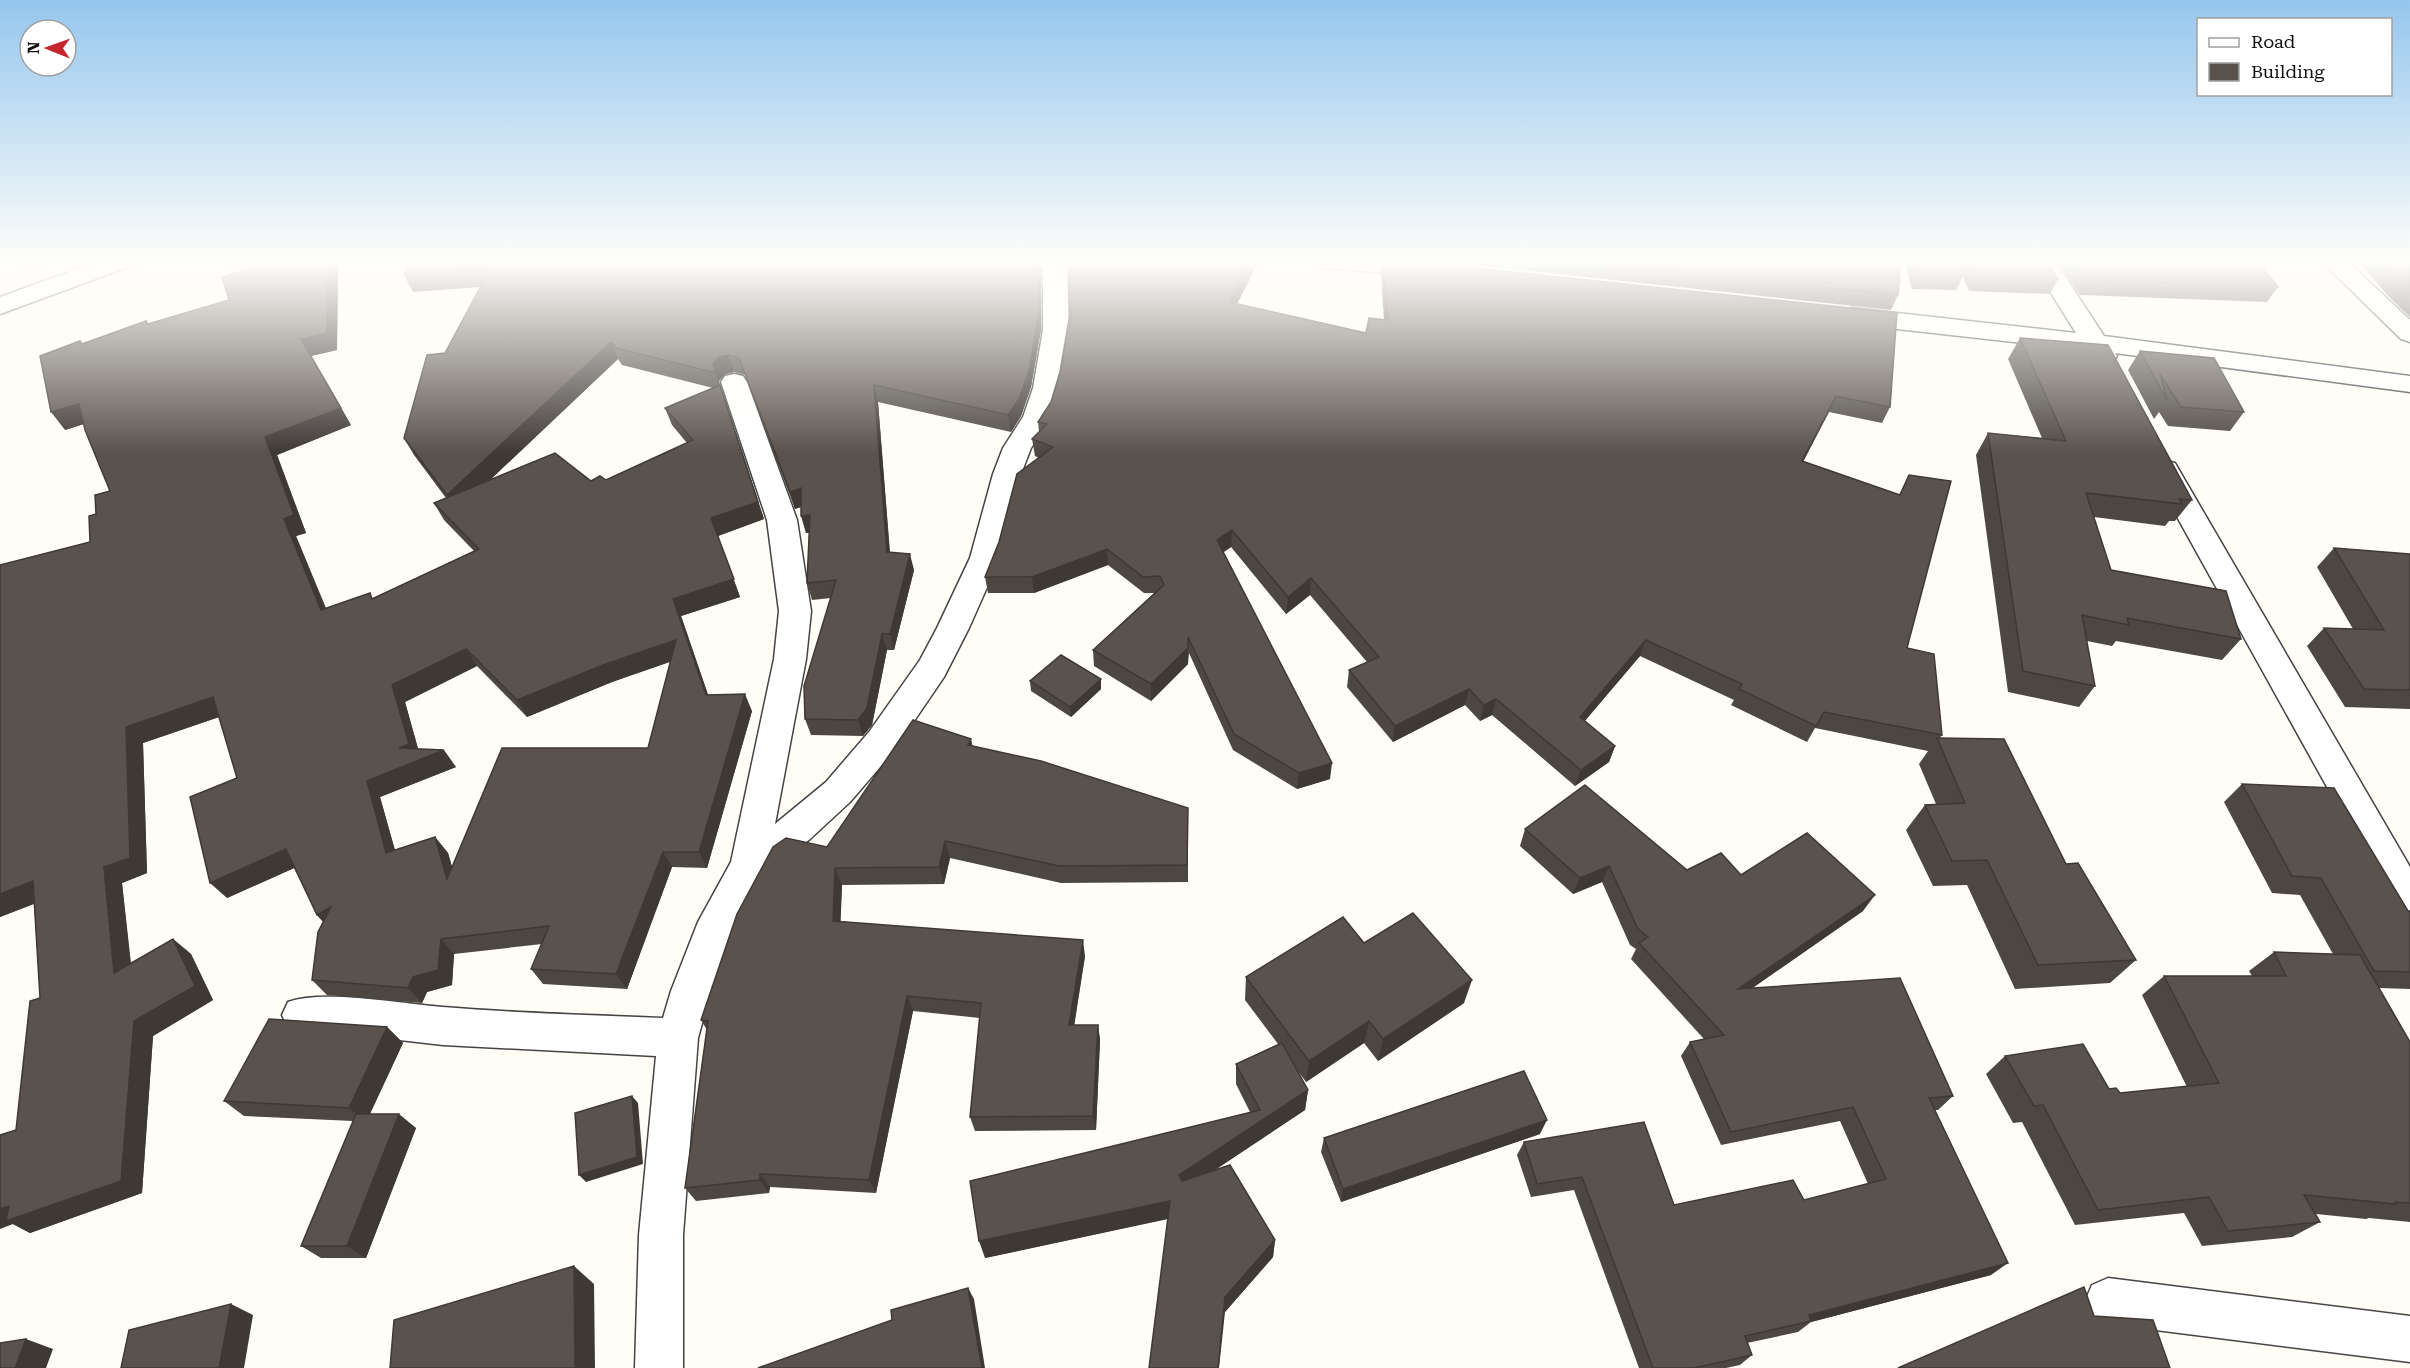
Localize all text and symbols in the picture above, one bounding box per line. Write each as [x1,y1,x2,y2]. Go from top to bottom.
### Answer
north arrow [18,18,78,78]
legend [2197,18,2392,96]
text: Road [2251,31,2296,52]
text: N [24,41,43,54]
text: Building [2251,61,2325,82]

